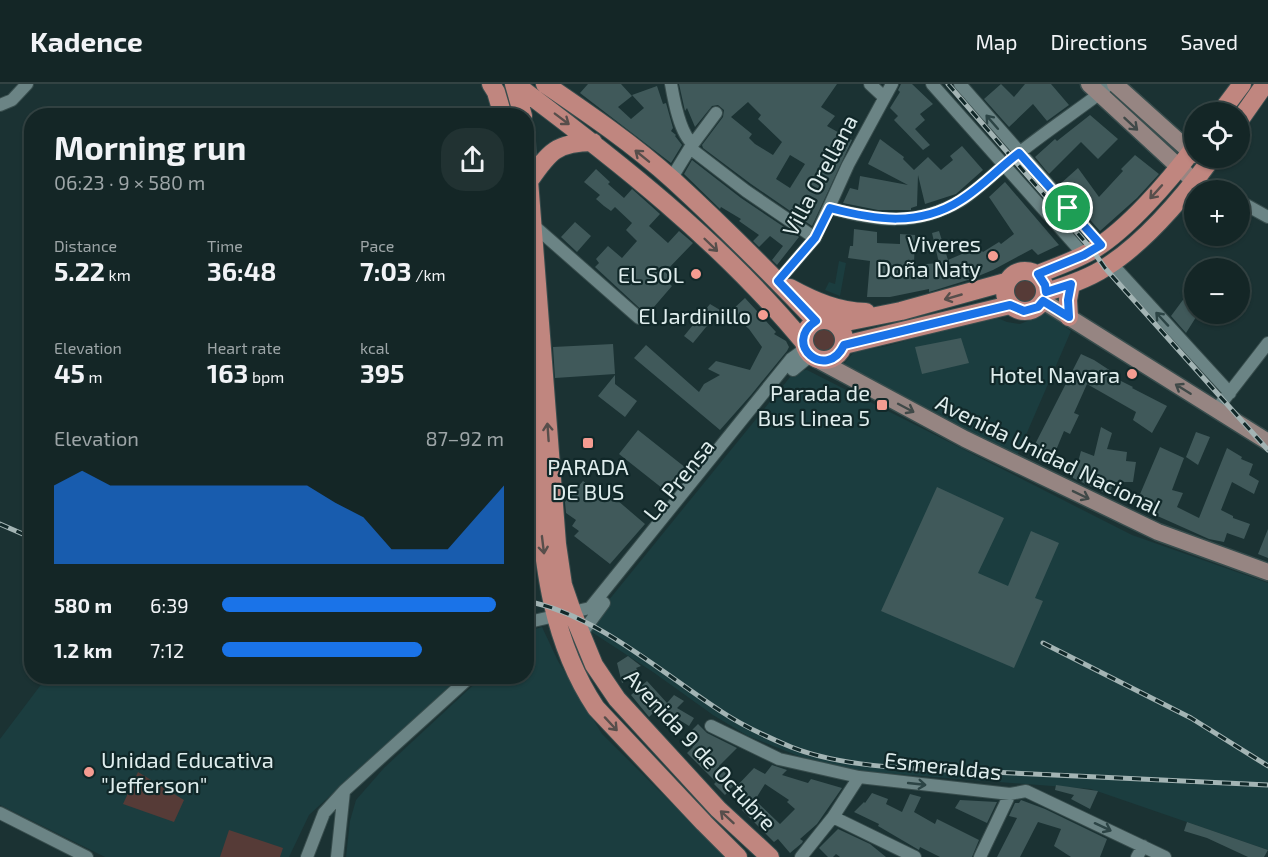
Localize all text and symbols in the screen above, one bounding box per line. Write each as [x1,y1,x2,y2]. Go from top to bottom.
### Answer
text: Kadence [30,24,143,58]
text: Map [975,29,1018,54]
text: Directions [1051,29,1147,54]
text: Saved [1180,29,1238,54]
map controls [1184,102,1250,324]
button: locate [1184,102,1250,168]
street label: Villa Orellana [776,110,862,240]
one-way arrow [554,112,570,125]
one-way arrow [986,114,999,130]
one-way arrow [1124,117,1139,131]
text: Morning run [54,127,246,167]
button: share [441,128,504,191]
one-way arrow [634,149,650,162]
text: 06:23 · 9 × 580 m [54,170,205,194]
button: + [1184,180,1250,246]
pin [1042,182,1093,233]
one-way arrow [1149,184,1163,199]
icon: arrive [1051,191,1084,224]
place label: Viveres Doña Naty [877,230,981,281]
text: Distance [54,236,117,255]
text: Time [207,236,243,255]
text: Pace [360,236,394,255]
one-way arrow [703,237,718,252]
marker: Viveres Doña Naty [986,249,1000,263]
text: 5.22 [54,255,105,286]
text: 36:48 [207,255,277,286]
text: 7:03 [360,255,412,286]
button: − [1184,258,1250,324]
place label: EL SOL [618,261,684,287]
text: km [105,265,131,284]
text: /km [412,265,446,284]
marker: EL SOL [689,267,703,281]
one-way arrow [944,292,963,303]
place label: El Jardinillo [638,302,751,328]
marker: El Jardinillo [756,308,770,322]
one-way arrow [1155,311,1169,326]
text: Elevation [54,338,122,357]
text: Heart rate [207,338,281,357]
text: kcal [360,338,389,357]
text: 45 [54,357,85,388]
text: 163 [207,357,248,388]
text: 395 [360,357,404,388]
place label: Hotel Navara [990,361,1120,387]
text: m [85,367,103,386]
text: bpm [248,367,284,386]
marker: Hotel Navara [1125,367,1139,381]
place label: Parada de Bus Linea 5 [758,379,870,430]
one-way arrow [1175,383,1192,395]
street label: Avenida Unidad Nacional [932,388,1166,520]
marker: Parada de Bus Linea 5 [875,398,889,412]
one-way arrow [897,402,914,414]
one-way arrow [543,422,554,442]
text: Elevation [54,426,139,450]
text: 87–92 m [426,426,504,450]
street label: La Prensa [637,433,719,525]
marker: PARADA DE BUS [581,436,595,450]
place label: PARADA DE BUS [547,453,629,504]
one-way arrow [1071,490,1089,501]
one-way arrow [537,535,548,555]
text: 580 m [54,593,112,617]
text: 6:39 [150,593,189,617]
text: 1.2 km [54,638,112,662]
text: 7:12 [150,638,184,662]
street label: Avenida 9 de Octubre [620,663,782,835]
one-way arrow [604,716,618,731]
place label: Unidad Educativa "Jefferson" [101,746,274,797]
street label: Esmeraldas [883,746,1003,784]
marker: Unidad Educativa "Jefferson" [82,765,96,779]
one-way arrow [906,779,926,790]
one-way arrow [720,810,735,824]
one-way arrow [1093,822,1111,834]

